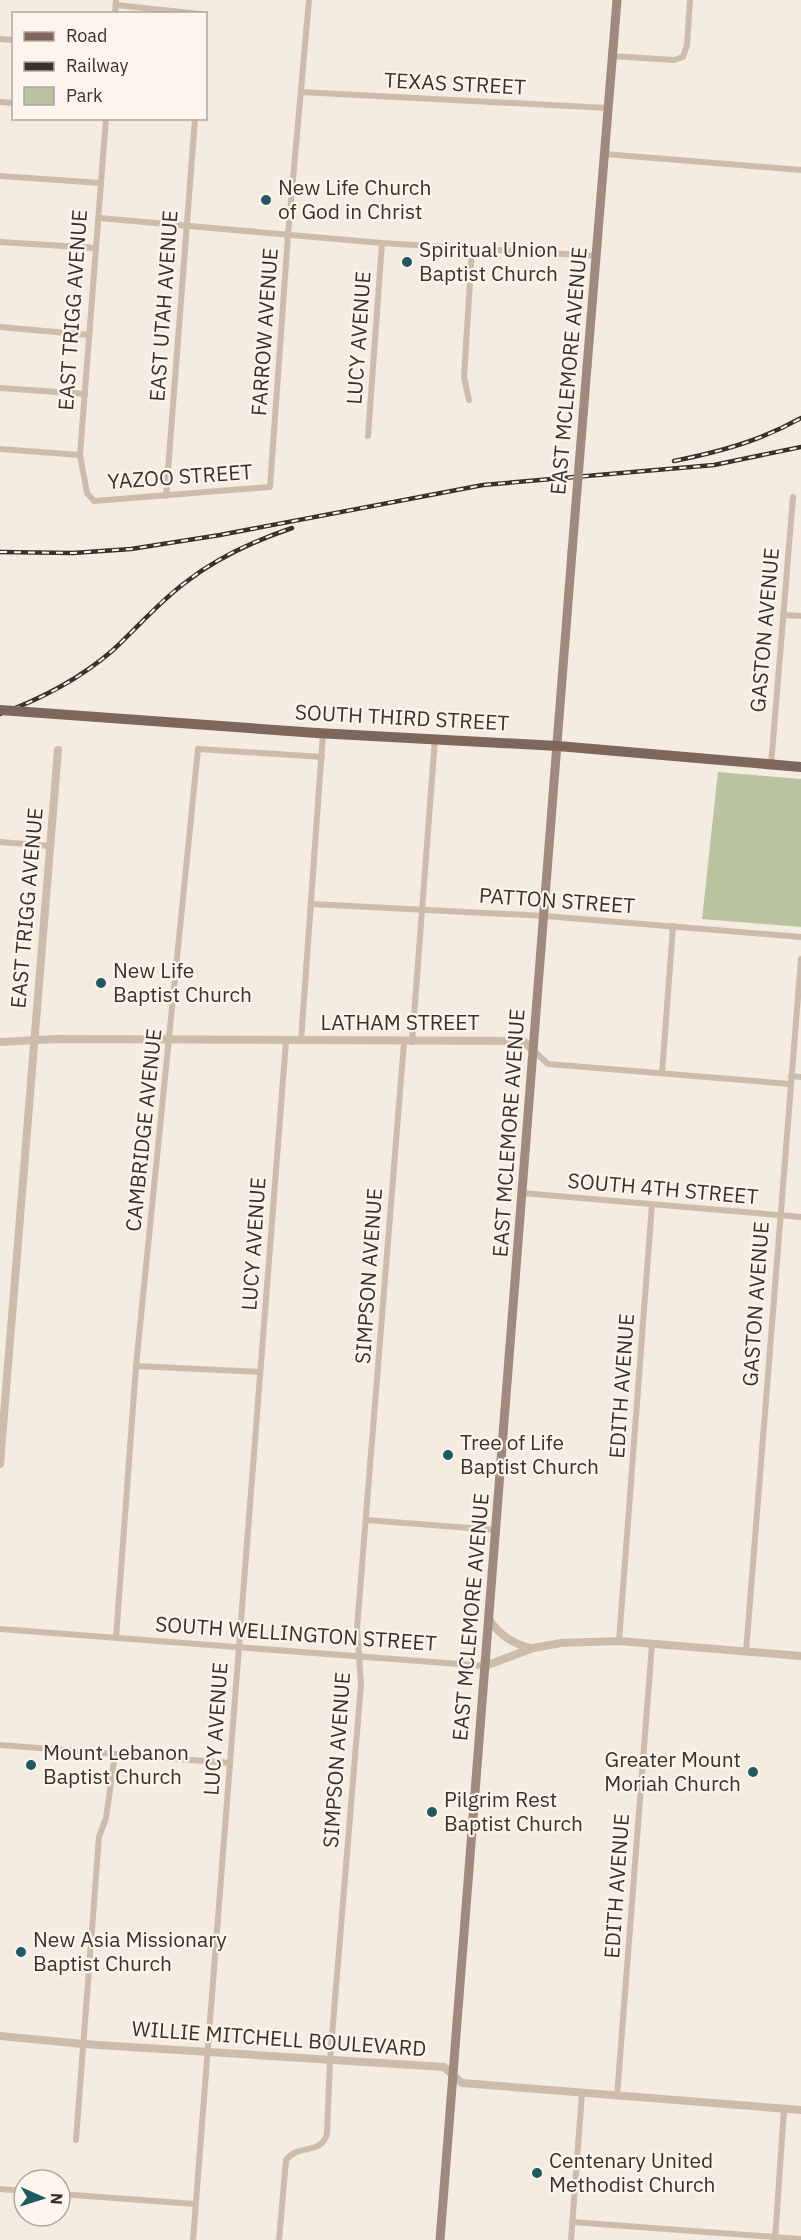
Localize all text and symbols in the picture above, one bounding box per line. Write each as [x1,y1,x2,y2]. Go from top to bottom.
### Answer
legend [12,12,207,120]
text: Road [66,24,107,47]
text: Railway [66,54,128,77]
street label: TEXAS STREET [384,65,527,101]
text: Park [66,84,103,107]
place label: New Life Church of God in Christ [278,173,431,225]
marker: New Life Church of God in Christ [259,193,273,207]
street label: EAST TRIGG AVENUE [51,208,93,411]
street label: EAST UTAH AVENUE [142,209,184,403]
place label: Spiritual Union Baptist Church [419,235,558,287]
street label: EAST MCLEMORE AVENUE [543,246,593,496]
street label: FARROW AVENUE [244,247,284,417]
marker: Spiritual Union Baptist Church [400,255,414,269]
street label: LUCY AVENUE [339,270,377,405]
street label: YAZOO STREET [107,457,253,495]
street label: GASTON AVENUE [743,546,785,713]
street label: SOUTH THIRD STREET [294,697,510,737]
street label: EAST TRIGG AVENUE [3,806,49,1010]
street label: PATTON STREET [478,881,636,919]
place label: New Life Baptist Church [113,956,252,1008]
marker: New Life Baptist Church [94,976,108,990]
street label: LATHAM STREET [320,1008,480,1036]
street label: EAST MCLEMORE AVENUE [485,1008,531,1258]
street label: CAMBRIDGE AVENUE [118,1027,168,1233]
street label: SOUTH 4TH STREET [567,1166,760,1210]
street label: LUCY AVENUE [234,1176,272,1311]
street label: SIMPSON AVENUE [348,1187,388,1365]
street label: GASTON AVENUE [735,1221,775,1387]
street label: EDITH AVENUE [602,1312,640,1459]
place label: Tree of Life Baptist Church [460,1428,599,1480]
marker: Tree of Life Baptist Church [441,1448,455,1462]
street label: EAST MCLEMORE AVENUE [445,1492,495,1742]
street label: SOUTH WELLINGTON STREET [154,1609,438,1657]
street label: LUCY AVENUE [196,1661,234,1796]
street label: SIMPSON AVENUE [316,1671,356,1849]
place label: Mount Lebanon Baptist Church [43,1738,189,1790]
place label: Greater Mount Moriah Church [604,1745,741,1797]
marker: Mount Lebanon Baptist Church [24,1758,38,1772]
marker: Greater Mount Moriah Church [746,1765,760,1779]
place label: Pilgrim Rest Baptist Church [444,1785,583,1837]
marker: Pilgrim Rest Baptist Church [425,1805,439,1819]
street label: EDITH AVENUE [597,1812,635,1959]
place label: New Asia Missionary Baptist Church [33,1925,227,1977]
marker: New Asia Missionary Baptist Church [14,1945,28,1959]
street label: WILLIE MITCHELL BOULEVARD [131,2014,427,2062]
place label: Centenary United Methodist Church [549,2146,715,2198]
marker: Centenary United Methodist Church [530,2166,544,2180]
north arrow [12,2168,72,2228]
text: N [47,2192,67,2205]

